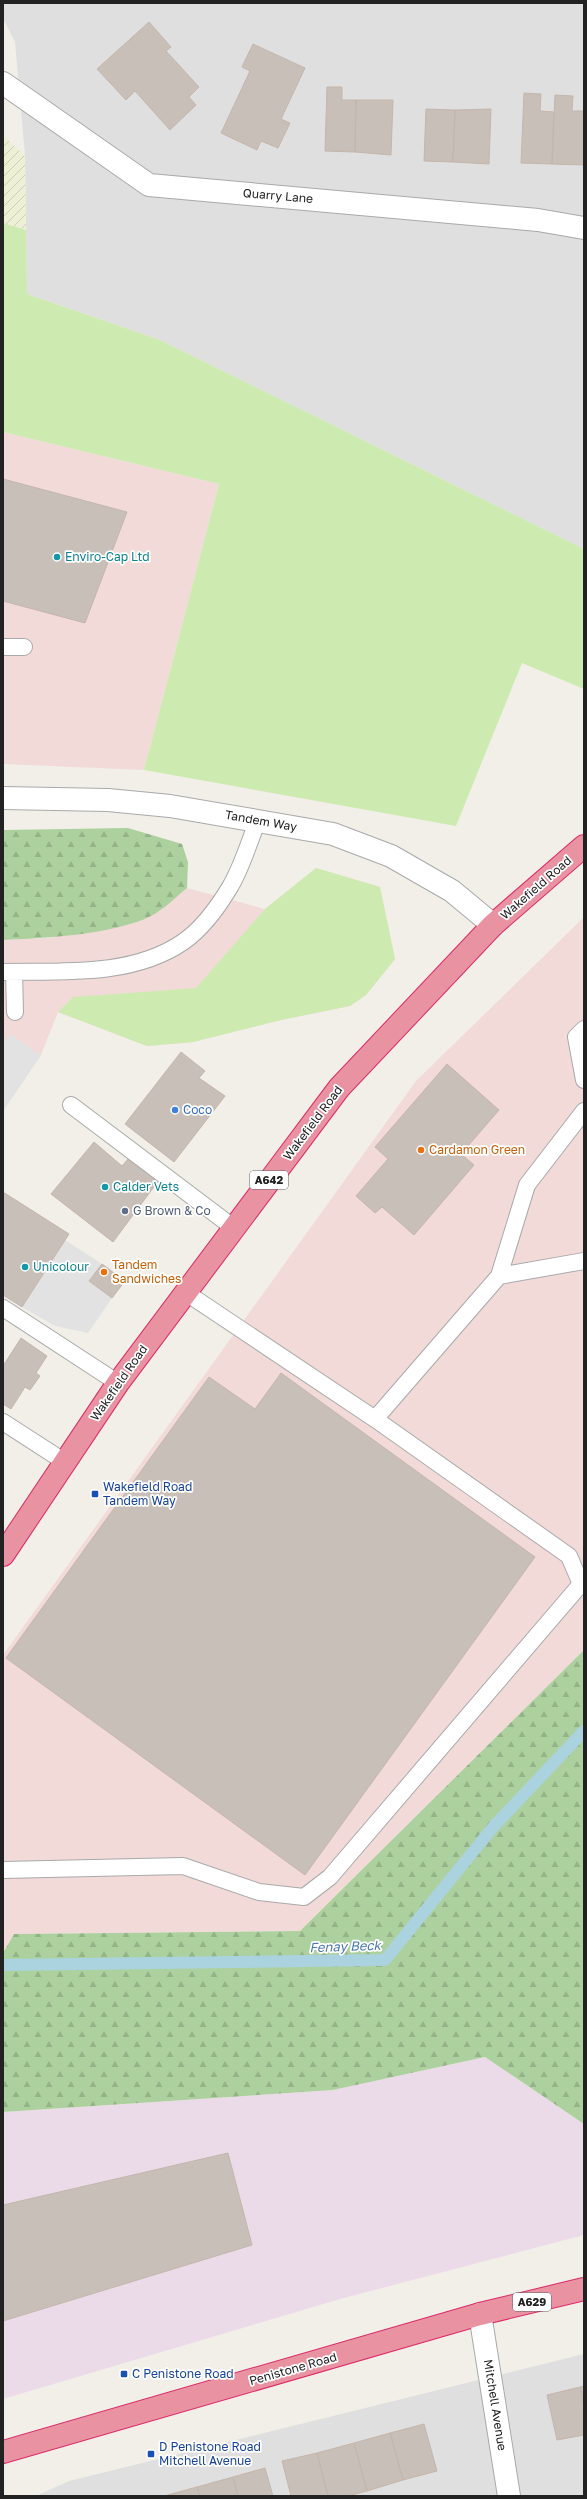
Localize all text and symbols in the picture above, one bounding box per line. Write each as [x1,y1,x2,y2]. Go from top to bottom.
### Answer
street label: Quarry Lane [242,185,314,206]
place label: Enviro-Cap Ltd [65,549,150,564]
marker: Enviro-Cap Ltd [52,552,62,562]
street label: Tandem Way [224,807,299,834]
street label: Wakefield Road [497,853,574,923]
street label: Wakefield Road [280,1083,345,1163]
place label: Coco [183,1102,212,1117]
marker: Coco [170,1105,180,1115]
place label: Cardamon Green [429,1142,525,1157]
marker: Cardamon Green [416,1145,426,1155]
road number: A642 [250,1171,288,1189]
place label: Calder Vets [113,1179,179,1194]
marker: Calder Vets [100,1182,110,1192]
place label: G Brown & Co [133,1203,211,1218]
marker: G Brown & Co [120,1206,130,1216]
place label: Tandem Sandwiches [112,1257,181,1286]
place label: Unicolour [33,1259,89,1274]
marker: Unicolour [20,1262,30,1272]
marker: Tandem Sandwiches [99,1267,109,1277]
street label: Wakefield Road [87,1342,150,1424]
place label: Wakefield Road Tandem Way [103,1479,192,1508]
marker: Wakefield Road Tandem Way [90,1489,100,1499]
water label: Fenay Beck [309,1937,383,1955]
road number: A629 [513,2293,551,2311]
street label: Penistone Road [247,2349,338,2388]
street label: Mitchell Avenue [481,2358,510,2452]
place label: C Penistone Road [132,2366,234,2381]
marker: C Penistone Road [119,2369,129,2379]
place label: D Penistone Road Mitchell Avenue [159,2439,261,2468]
marker: D Penistone Road Mitchell Avenue [146,2449,156,2459]

